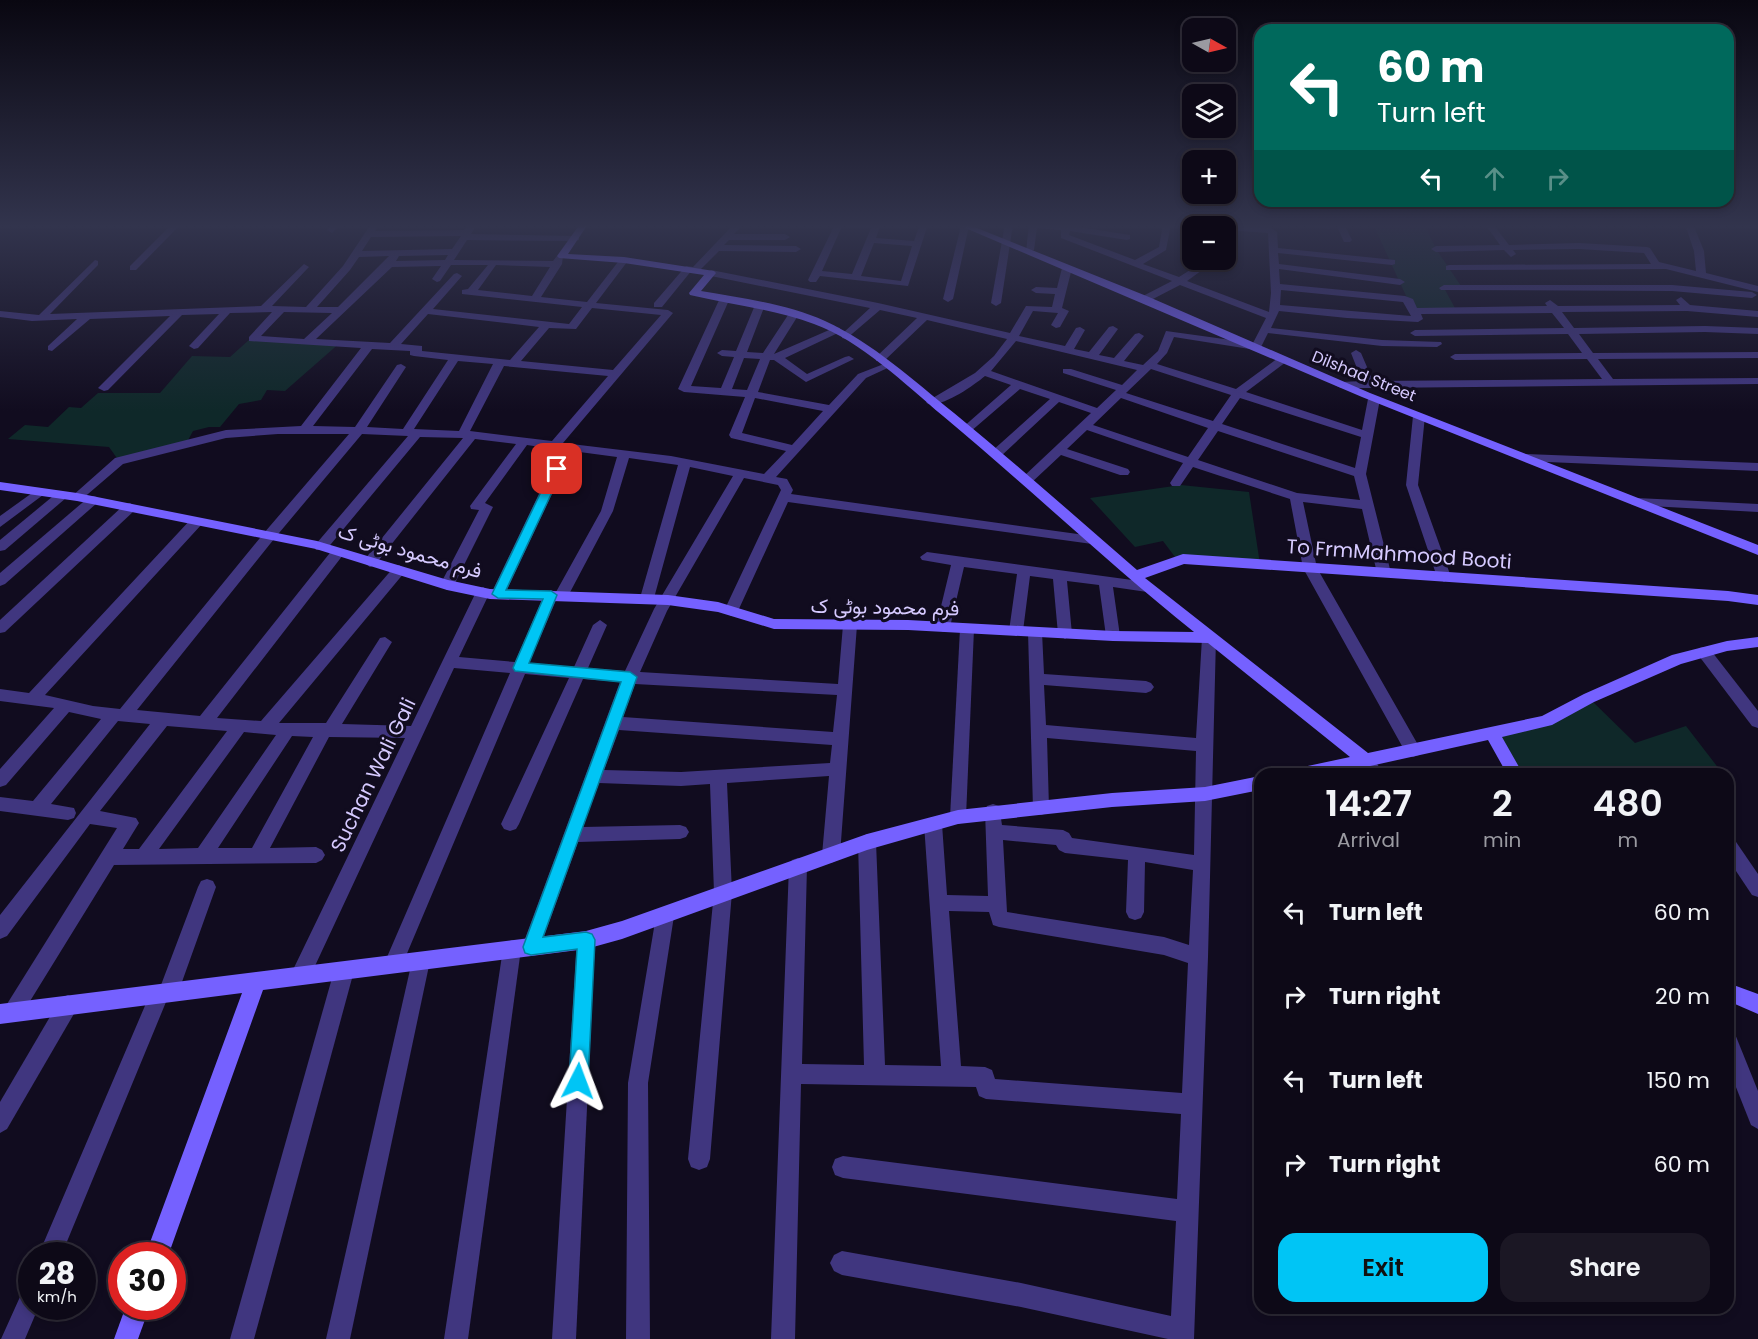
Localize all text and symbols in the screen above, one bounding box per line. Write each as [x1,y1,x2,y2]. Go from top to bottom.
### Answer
north arrow [1182,18,1236,72]
map controls [1182,18,1236,270]
text: 60 m [1377,38,1485,97]
icon: left [1278,48,1356,126]
button: layers [1182,84,1236,138]
text: Turn left [1377,94,1486,131]
button: + [1182,150,1236,204]
icon: left [1415,162,1448,195]
icon: ahead [1478,162,1511,195]
icon: right [1541,162,1574,195]
button: − [1182,216,1236,270]
street label: Dilshad Street [1308,345,1420,407]
pin [531,443,582,494]
icon: arrive [540,452,573,485]
street label: فرم محمود بوٹی ک [335,517,485,585]
street label: To FrmMahmood Booti [1285,532,1513,576]
street label: فرم محمود بوٹی ک [810,592,960,622]
street label: Suchan Wali Gali [324,693,422,857]
text: 14:27 [1325,778,1412,829]
text: 2 [1492,778,1513,829]
text: 480 [1593,778,1663,829]
text: Arrival [1337,826,1400,854]
text: min [1483,826,1521,854]
text: m [1617,826,1638,854]
icon: left [1278,896,1311,929]
text: Turn left [1329,897,1423,928]
text: 60 m [1654,897,1710,928]
icon: right [1278,980,1311,1013]
text: Turn right [1329,981,1440,1012]
text: 20 m [1655,981,1710,1012]
position arrow [546,1049,610,1113]
icon: left [1278,1064,1311,1097]
text: Turn left [1329,1065,1423,1096]
text: 150 m [1647,1065,1710,1096]
icon: right [1278,1148,1311,1181]
text: Turn right [1329,1149,1440,1180]
text: 60 m [1654,1149,1710,1180]
button: Exit [1278,1233,1488,1302]
button: Share [1500,1233,1710,1302]
speed limit sign: 30 [108,1242,186,1320]
text: 28 [39,1252,75,1295]
text: km/h [37,1286,77,1307]

